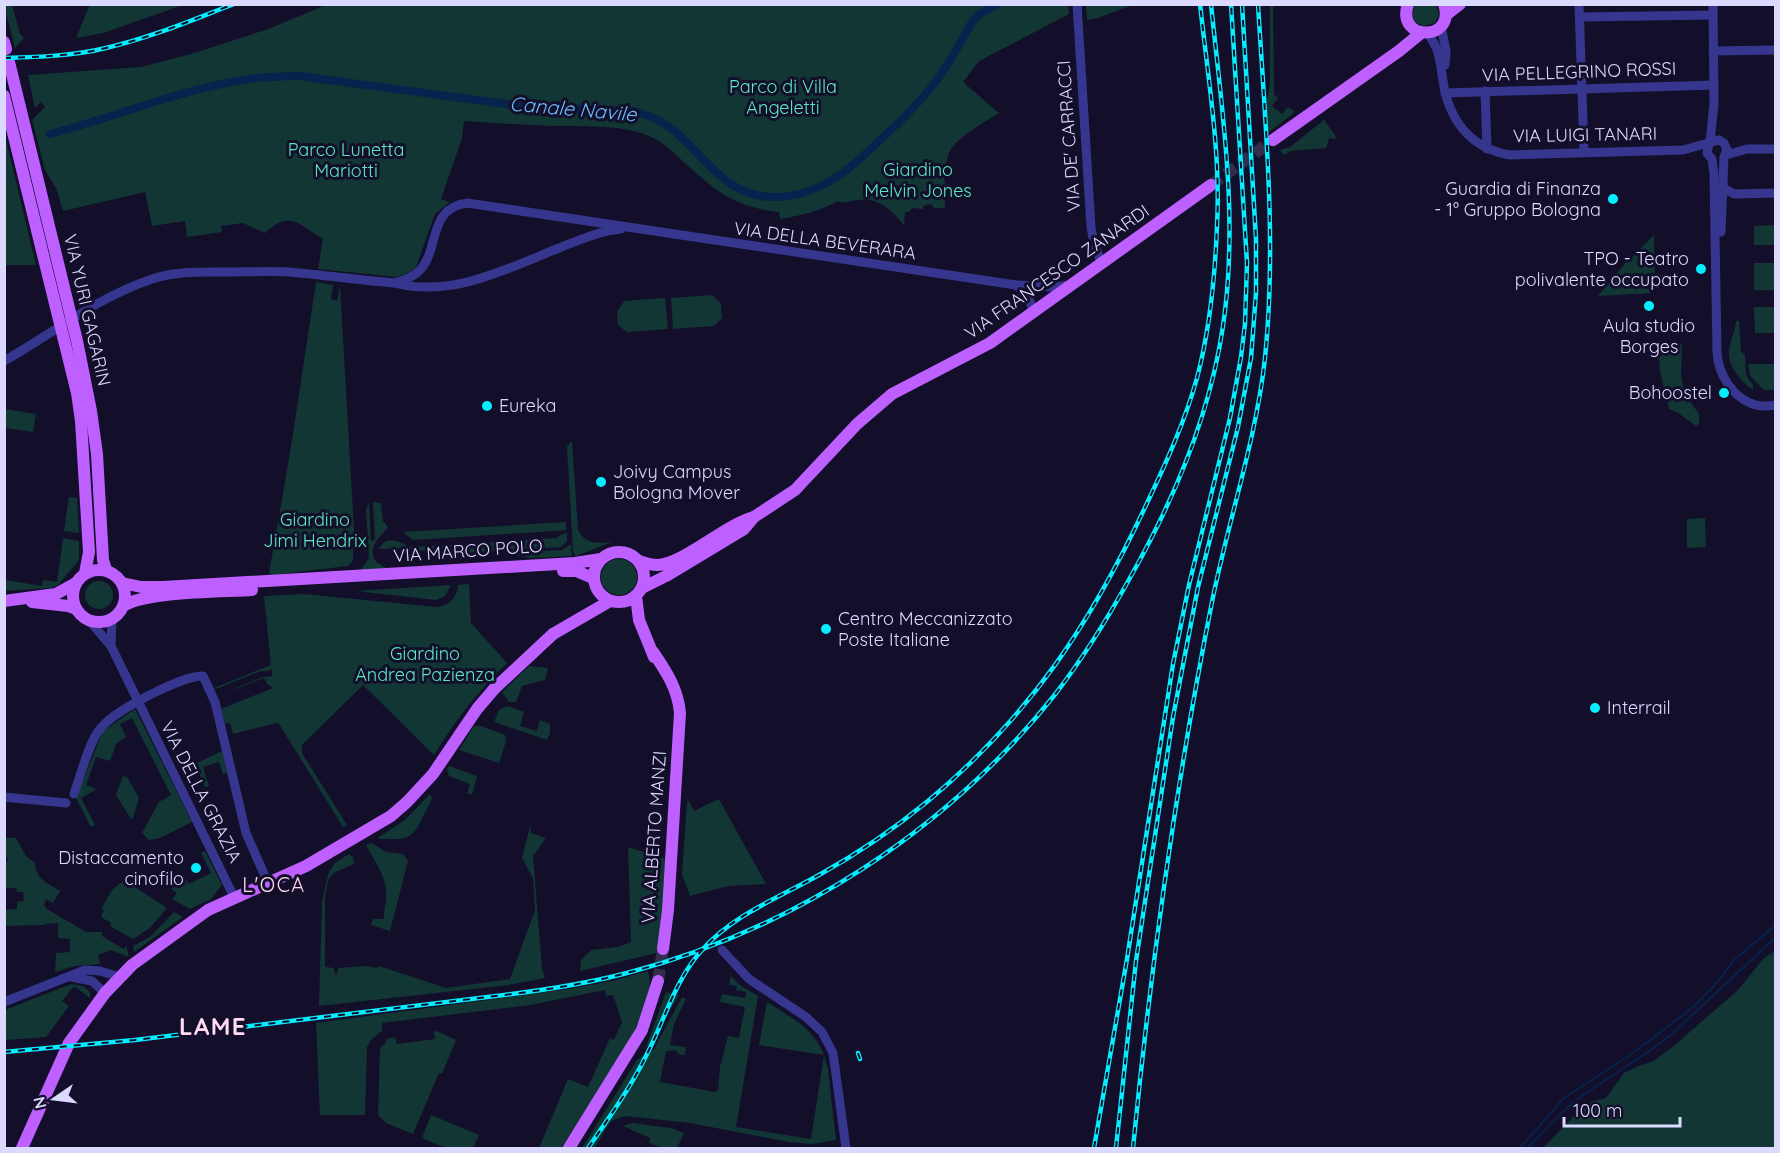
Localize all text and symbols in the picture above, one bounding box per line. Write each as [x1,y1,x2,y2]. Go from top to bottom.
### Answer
street label: VIA PELLEGRINO ROSSI [1481,57,1677,86]
street label: VIA DE' CARRACCI [1052,60,1085,212]
park label: Parco di Villa Angeletti [729,75,837,119]
water label: Canale Navile [509,91,638,127]
street label: VIA LUIGI TANARI [1513,122,1657,147]
park label: Parco Lunetta Mariotti [288,138,404,182]
park label: Giardino Melvin Jones [864,158,972,202]
place label: Guardia di Finanza - 1° Gruppo Bologna [1434,177,1601,221]
marker: Guardia di Finanza - 1° Gruppo Bologna [1606,192,1620,206]
street label: VIA FRANCESCO ZANARDI [960,199,1153,344]
street label: VIA DELLA BEVERARA [733,216,918,265]
street label: VIA YURI GAGARIN [59,232,116,388]
place label: TPO - Teatro polivalente occupato [1515,247,1689,291]
marker: TPO - Teatro polivalente occupato [1694,262,1708,276]
marker: Aula studio Borges [1642,299,1656,313]
place label: Aula studio Borges [1603,314,1695,358]
place label: Bohoostel [1629,381,1712,404]
marker: Bohoostel [1717,386,1731,400]
place label: Eureka [499,394,556,417]
marker: Eureka [480,399,494,413]
place label: Joivy Campus Bologna Mover [613,460,740,504]
marker: Joivy Campus Bologna Mover [594,475,608,489]
park label: Giardino Jimi Hendrix [263,508,367,552]
street label: VIA MARCO POLO [393,534,543,567]
place label: Centro Meccanizzato Poste Italiane [838,607,1013,651]
marker: Centro Meccanizzato Poste Italiane [819,622,833,636]
park label: Giardino Andrea Pazienza [355,642,495,686]
place label: Interrail [1607,696,1671,719]
marker: Interrail [1588,701,1602,715]
street label: VIA DELLA GRAZIA [156,717,247,867]
street label: VIA ALBERTO MANZI [636,750,671,924]
place label: Distaccamento cinofilo [58,846,184,890]
marker: Distaccamento cinofilo [189,861,203,875]
district label: L'OCA [242,872,306,897]
district label: LAME [179,1011,247,1041]
north arrow [24,1069,84,1129]
scale bar [1564,1090,1680,1128]
text: N [28,1095,51,1111]
text: 100 m [1573,1099,1622,1122]

